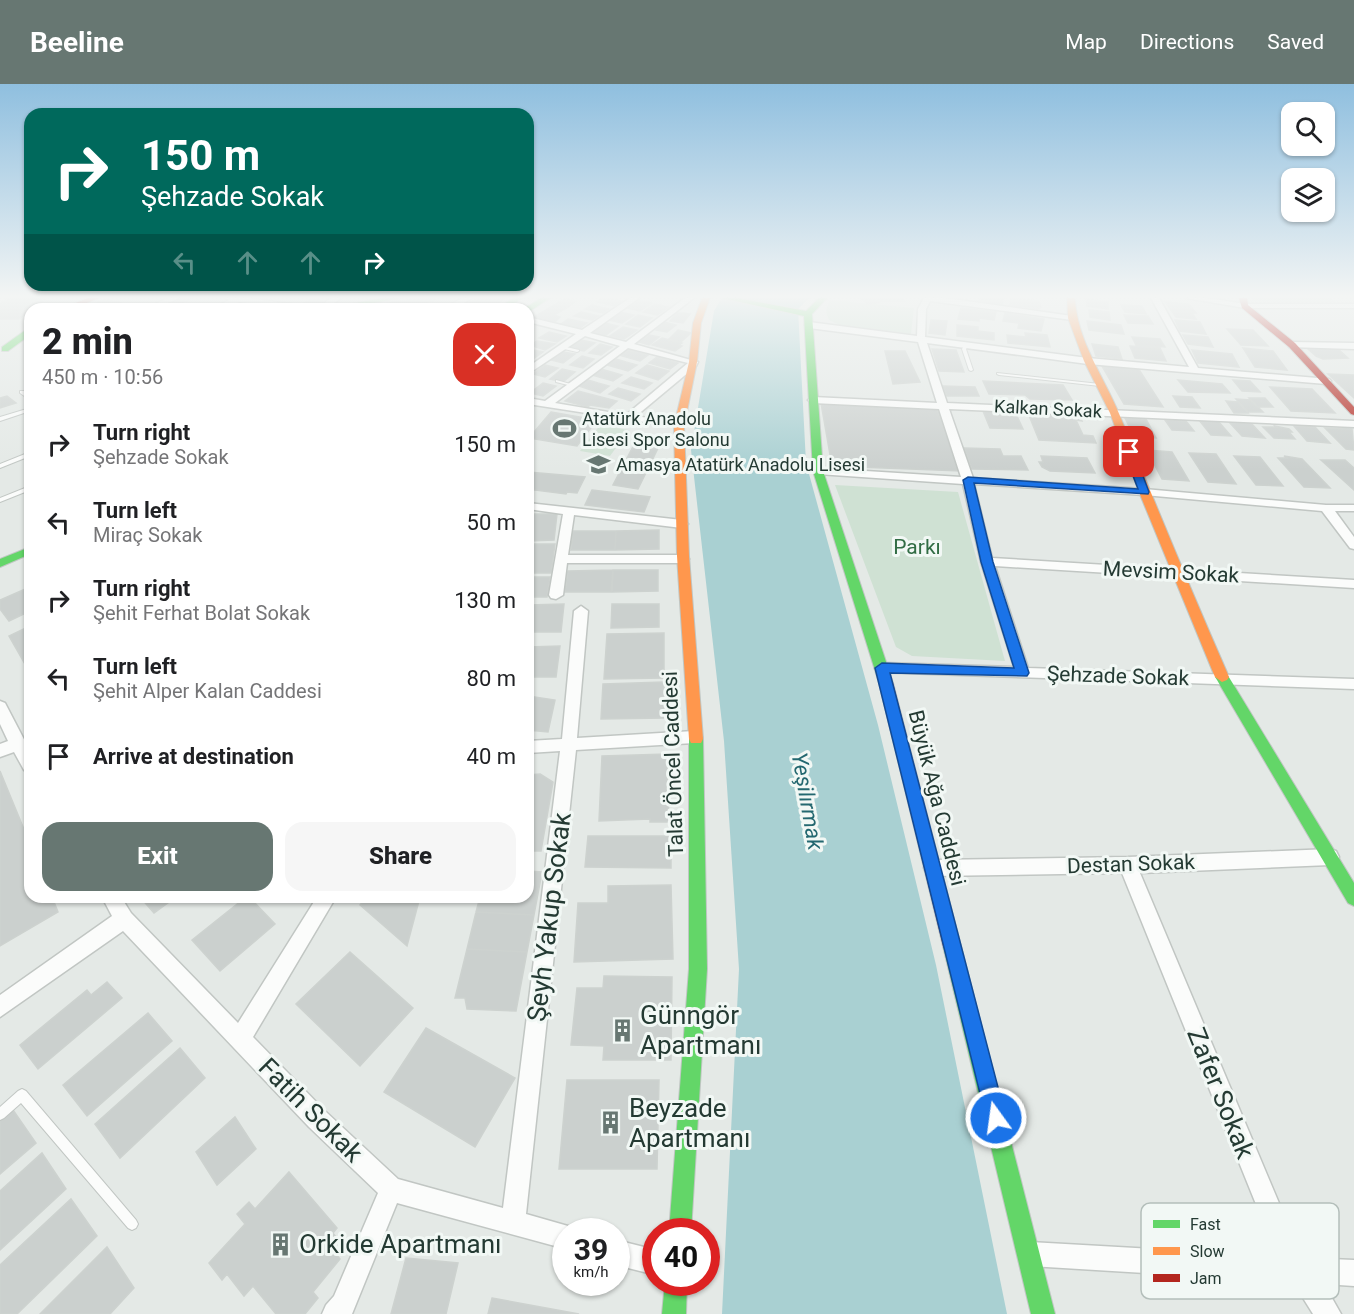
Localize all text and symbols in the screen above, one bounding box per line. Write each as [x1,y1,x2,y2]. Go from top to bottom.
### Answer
text: Beeline [30,26,124,59]
text: Map [1065,30,1107,54]
text: Directions [1140,30,1234,54]
text: Saved [1267,30,1324,54]
map controls [1281,102,1335,222]
button: search [1281,102,1335,156]
text: 150 m [141,131,260,180]
icon: right [42,132,120,210]
button: layers [1281,168,1335,222]
text: Şehzade Sokak [141,181,324,213]
icon: left [168,246,201,279]
icon: ahead [231,246,264,279]
icon: ahead [294,246,327,279]
icon: right [357,246,390,279]
text: 2 min [42,321,133,363]
button: close [453,323,516,386]
text: 450 m · 10:56 [42,365,163,389]
street label: Kalkan Sokak [994,395,1103,422]
place label: Atatürk Anadolu Lisesi Spor Salonu [582,408,730,450]
sports icon: Atatürk Anadolu Lisesi Spor Salonu [551,416,577,442]
text: Turn right [93,420,190,445]
pin [1103,426,1154,477]
icon: right [42,428,75,461]
text: 150 m [454,432,516,457]
icon: arrive [1112,435,1145,468]
text: Şehzade Sokak [93,445,229,469]
school or university icon: Amasya Atatürk Anadolu Lisesi [585,452,611,478]
place label: Amasya Atatürk Anadolu Lisesi [616,454,865,475]
text: Turn left [93,498,177,523]
icon: left [42,506,75,539]
text: 50 m [467,510,516,535]
text: Miraç Sokak [93,523,202,547]
park label: Parkı [893,535,941,559]
street label: Mevsim Sokak [1102,556,1240,588]
text: Turn right [93,576,190,601]
icon: right [42,584,75,617]
text: 130 m [454,588,516,613]
text: Şehit Ferhat Bolat Sokak [93,601,310,625]
text: Turn left [93,654,177,679]
icon: left [42,662,75,695]
street label: Şehzade Sokak [1046,662,1190,690]
text: 80 m [467,666,516,691]
street label: Talat Öncel Caddesi [658,671,688,857]
text: Şehit Alper Kalan Caddesi [93,679,322,703]
street label: Büyük Ağa Caddesi [904,708,970,888]
icon: arrive [42,740,75,773]
text: Arrive at destination [93,744,294,769]
text: 40 m [467,744,516,769]
water label: Yeşilırmak [787,750,829,853]
street label: Şeyh Yakup Sokak [521,810,577,1023]
button: Exit [42,822,273,891]
button: Share [285,822,516,891]
street label: Destan Sokak [1067,850,1196,878]
place label: Günngör Apartmanı [640,1000,761,1060]
building icon: Günngör Apartmanı [609,1017,635,1043]
street label: Zafer Sokak [1181,1023,1261,1163]
street label: Fatih Sokak [253,1052,370,1169]
position arrow [964,1086,1028,1150]
place label: Beyzade Apartmanı [629,1093,750,1153]
building icon: Beyzade Apartmanı [598,1110,624,1136]
legend [1141,1203,1339,1299]
text: Fast [1190,1215,1221,1234]
speed limit sign: 40 [642,1218,720,1296]
place label: Orkide Apartmanı [299,1229,502,1259]
building icon: Orkide Apartmanı [268,1231,294,1257]
text: 39 [574,1232,608,1267]
text: Slow [1190,1242,1225,1261]
text: km/h [573,1263,609,1281]
text: Jam [1190,1269,1222,1288]

